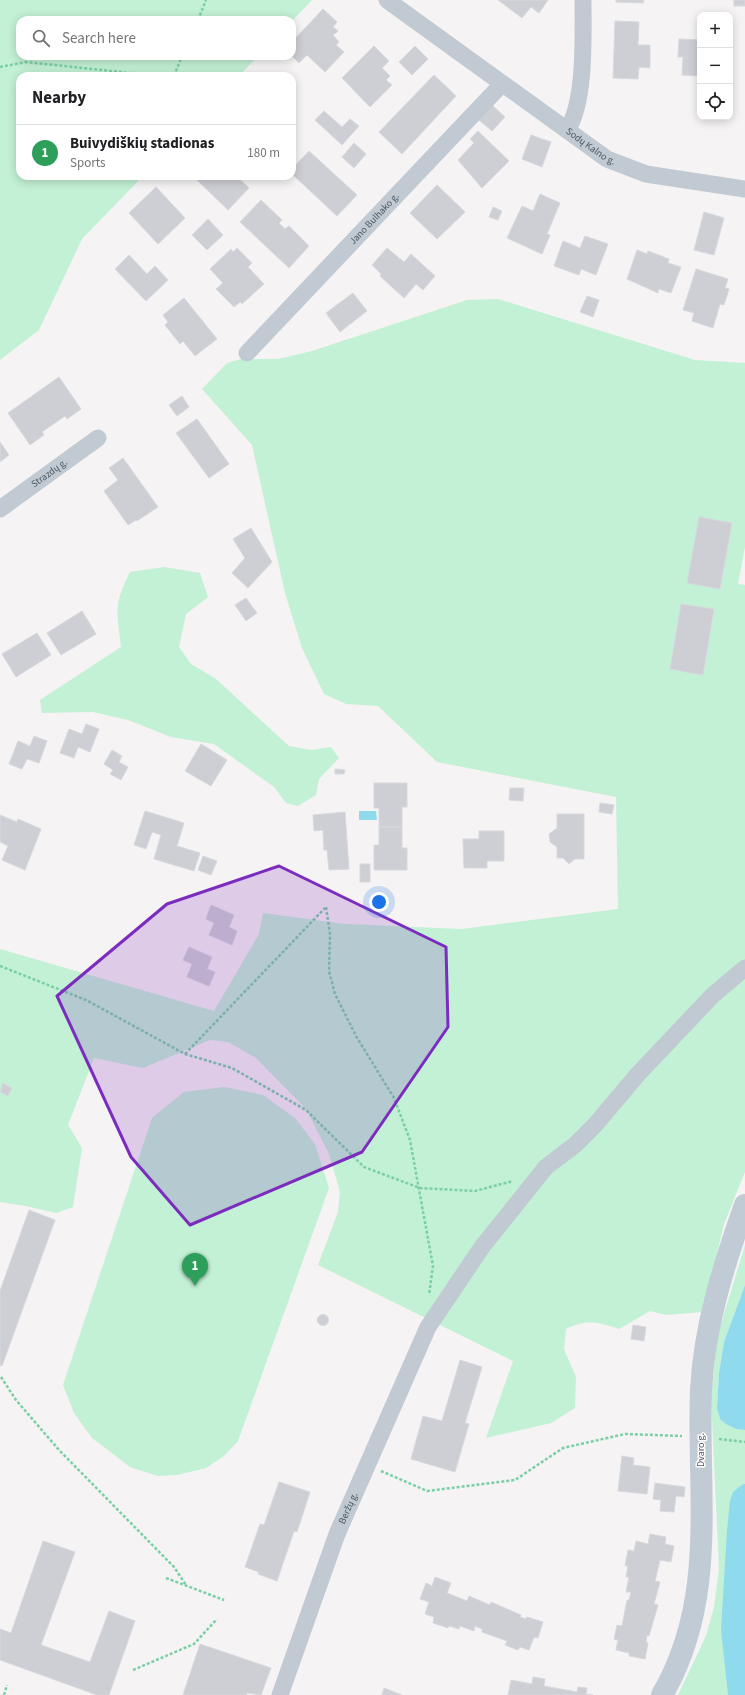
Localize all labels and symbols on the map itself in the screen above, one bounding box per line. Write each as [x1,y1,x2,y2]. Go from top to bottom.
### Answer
street label: Sodų Kalno g. [563,124,617,169]
street label: Jano Bulhako g. [346,190,402,248]
street label: Strazdų g. [28,455,70,491]
your location [369,892,389,912]
pin: 1 [182,1253,208,1286]
street label: Dvaro g. [694,1433,708,1467]
street label: Beržų g. [335,1490,361,1526]

